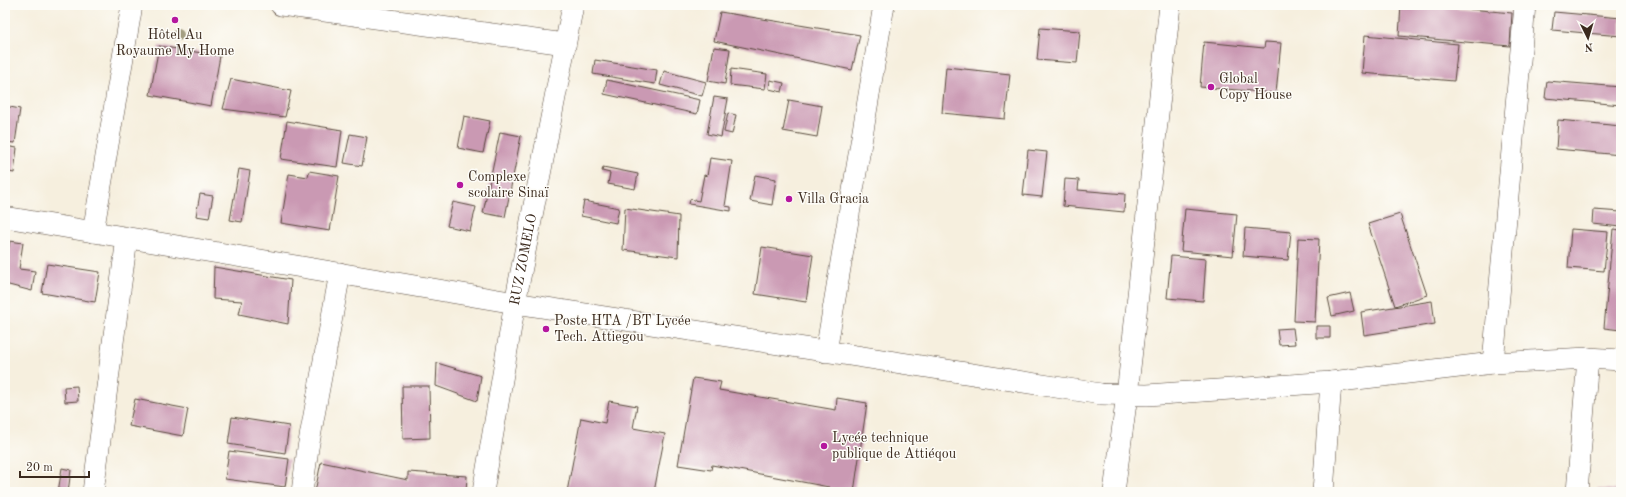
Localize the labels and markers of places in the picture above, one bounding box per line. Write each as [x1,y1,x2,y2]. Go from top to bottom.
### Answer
marker: Hôtel Au Royaume My Home [170,15,180,25]
place label: Hôtel Au Royaume My Home [116,28,234,58]
place label: Global Copy House [1219,72,1292,102]
marker: Global Copy House [1206,82,1216,92]
place label: Complexe scolaire Sinaï [468,170,549,200]
marker: Complexe scolaire Sinaï [455,180,465,190]
place label: Villa Gracia [797,192,869,206]
marker: Villa Gracia [784,194,794,204]
place label: Poste HTA /BT Lycée Tech. Attiegou [554,314,691,344]
marker: Poste HTA /BT Lycée Tech. Attiegou [541,324,551,334]
place label: Lycée technique publique de Attiéqou [832,431,957,461]
marker: Lycée technique publique de Attiéqou [819,441,829,451]

